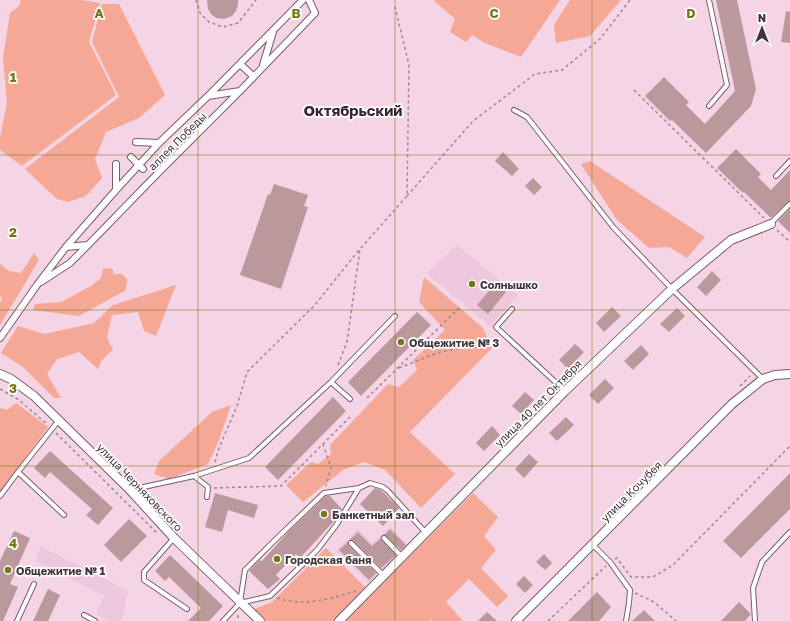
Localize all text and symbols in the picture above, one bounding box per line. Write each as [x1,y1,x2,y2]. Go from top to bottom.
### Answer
text: A [94,5,104,21]
text: B [291,5,301,21]
text: C [489,5,499,21]
text: D [686,5,696,21]
north arrow [742,8,782,48]
text: N [758,11,766,24]
text: 1 [10,69,17,85]
district label: Октябрьский [303,101,403,119]
street label: аллея Победы [145,109,209,173]
text: 2 [9,224,17,240]
place label: Солнышко [480,278,538,291]
marker: Солнышко [467,279,477,289]
place label: Общежитие № 3 [409,336,499,349]
marker: Общежитие № 3 [396,337,406,347]
street label: улица 40 лет Октября [492,357,584,449]
text: 3 [9,380,17,396]
street label: улица Черняховского [95,440,186,534]
street label: улица Кочубея [598,458,664,524]
place label: Банкетный зал [332,508,414,521]
marker: Банкетный зал [319,509,329,519]
text: 4 [9,535,17,551]
place label: Городская баня [285,553,371,566]
marker: Городская баня [272,554,282,564]
place label: Общежитие № 1 [16,564,105,577]
marker: Общежитие № 1 [3,565,13,575]

